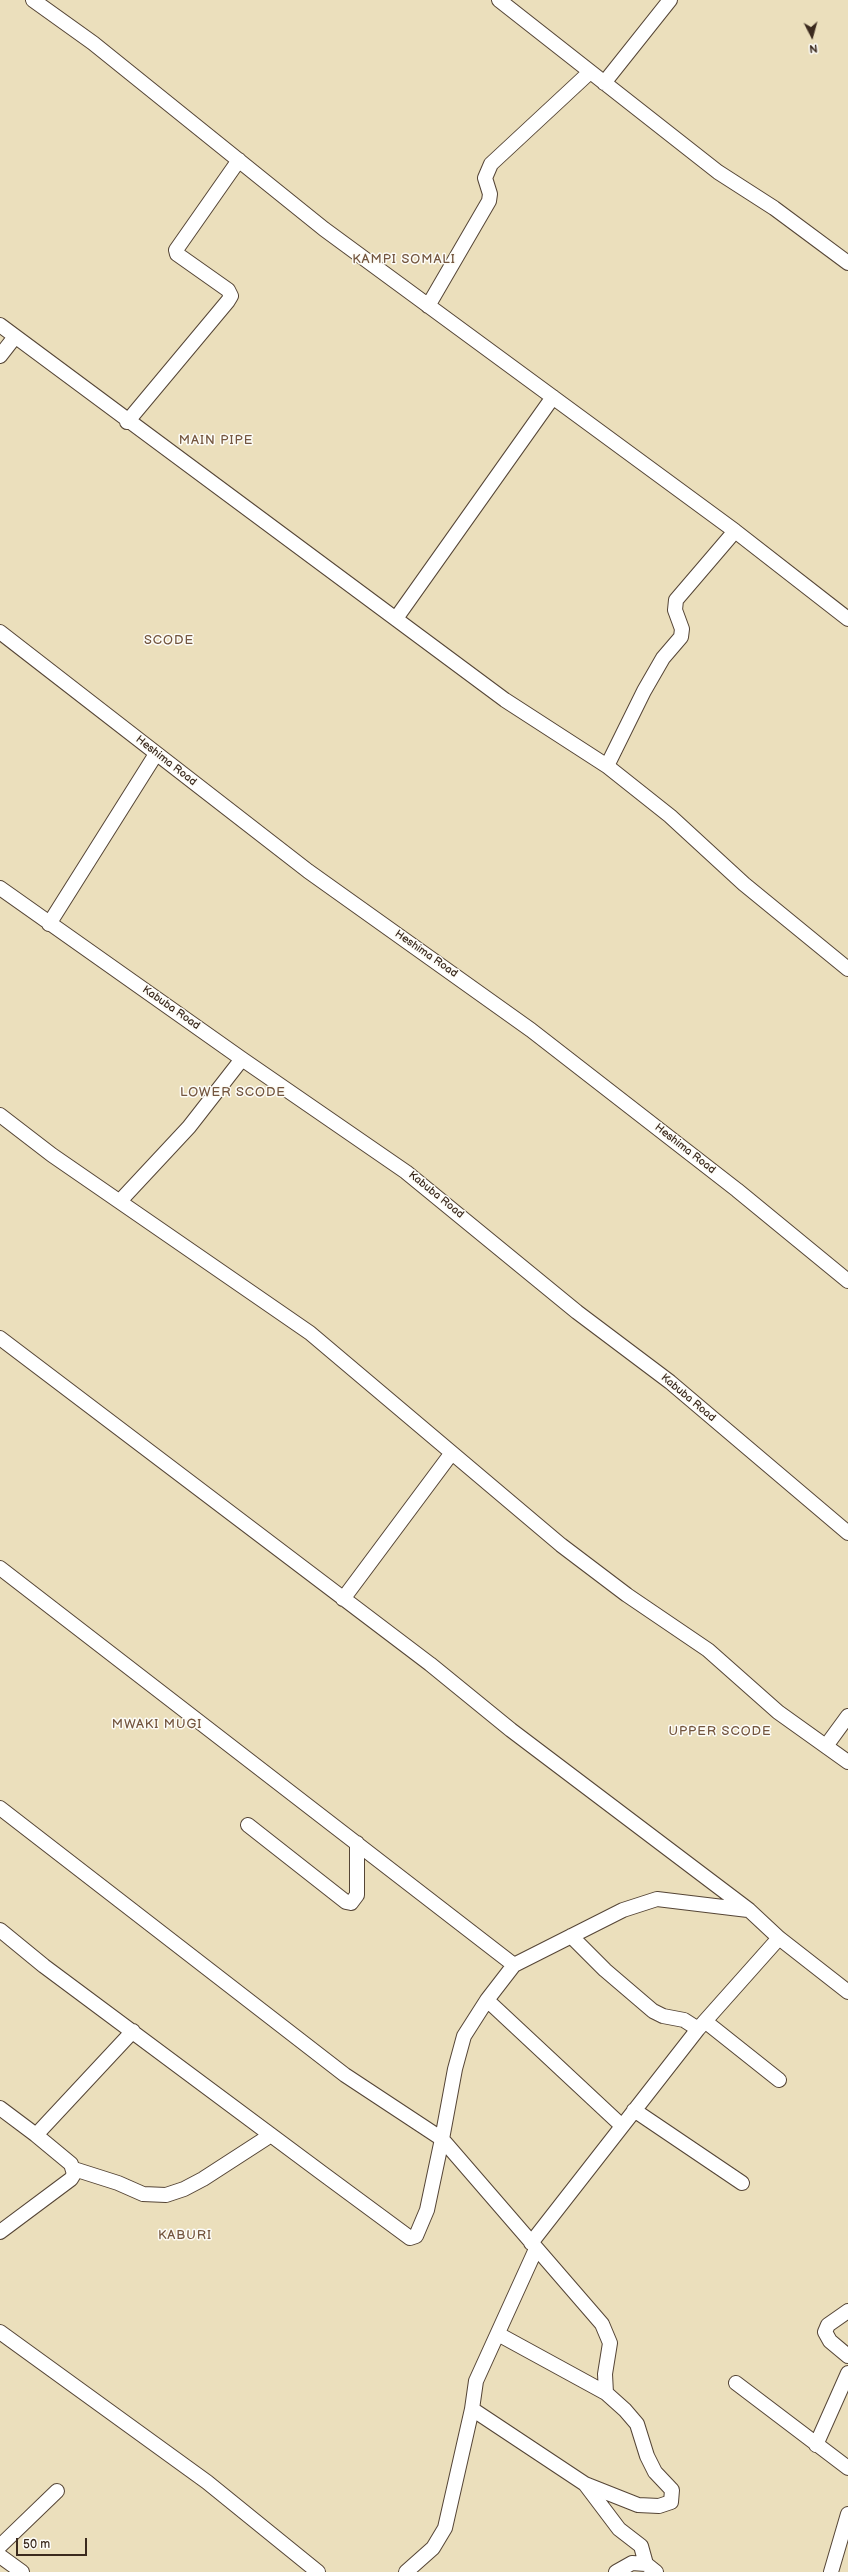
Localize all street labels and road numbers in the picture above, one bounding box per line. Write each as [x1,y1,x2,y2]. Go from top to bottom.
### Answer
street label: Heshima Road [133,733,199,789]
street label: Heshima Road [392,927,460,981]
street label: Kabuba Road [140,983,202,1033]
street label: Heshima Road [652,1121,718,1177]
street label: Kabuba Road [406,1169,466,1221]
street label: Kabuba Road [658,1371,718,1425]

